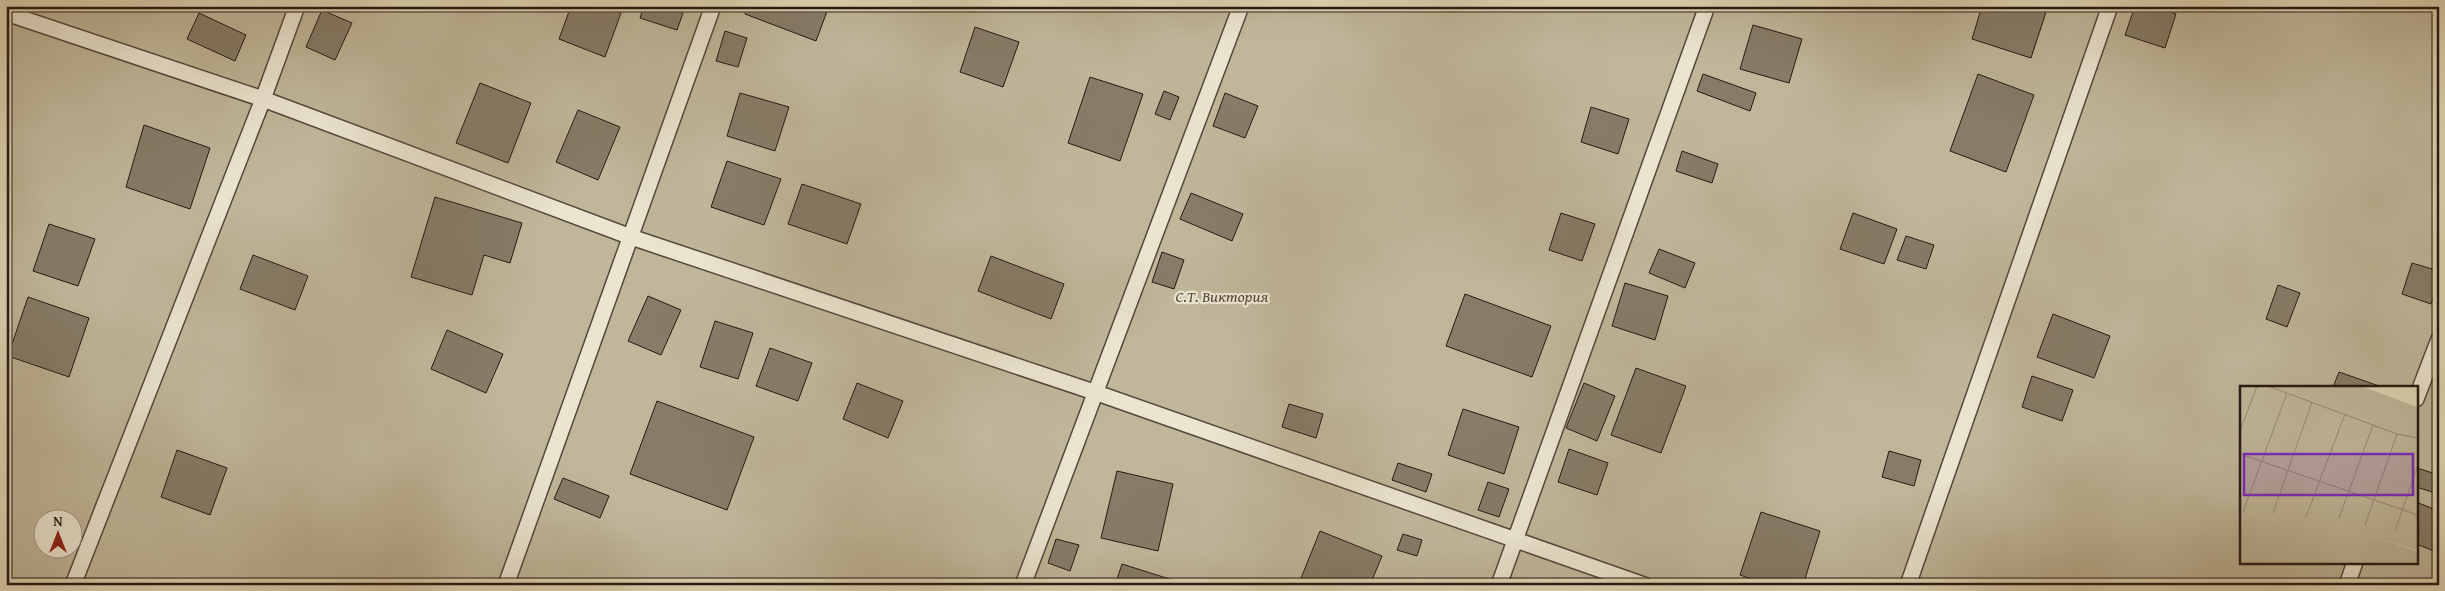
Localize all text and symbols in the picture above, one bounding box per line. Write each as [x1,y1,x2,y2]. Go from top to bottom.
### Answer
park label: С.Т. Виктория [1176,284,1269,308]
inset map [2240,386,2418,564]
north arrow [32,508,82,558]
text: N [53,511,63,531]

